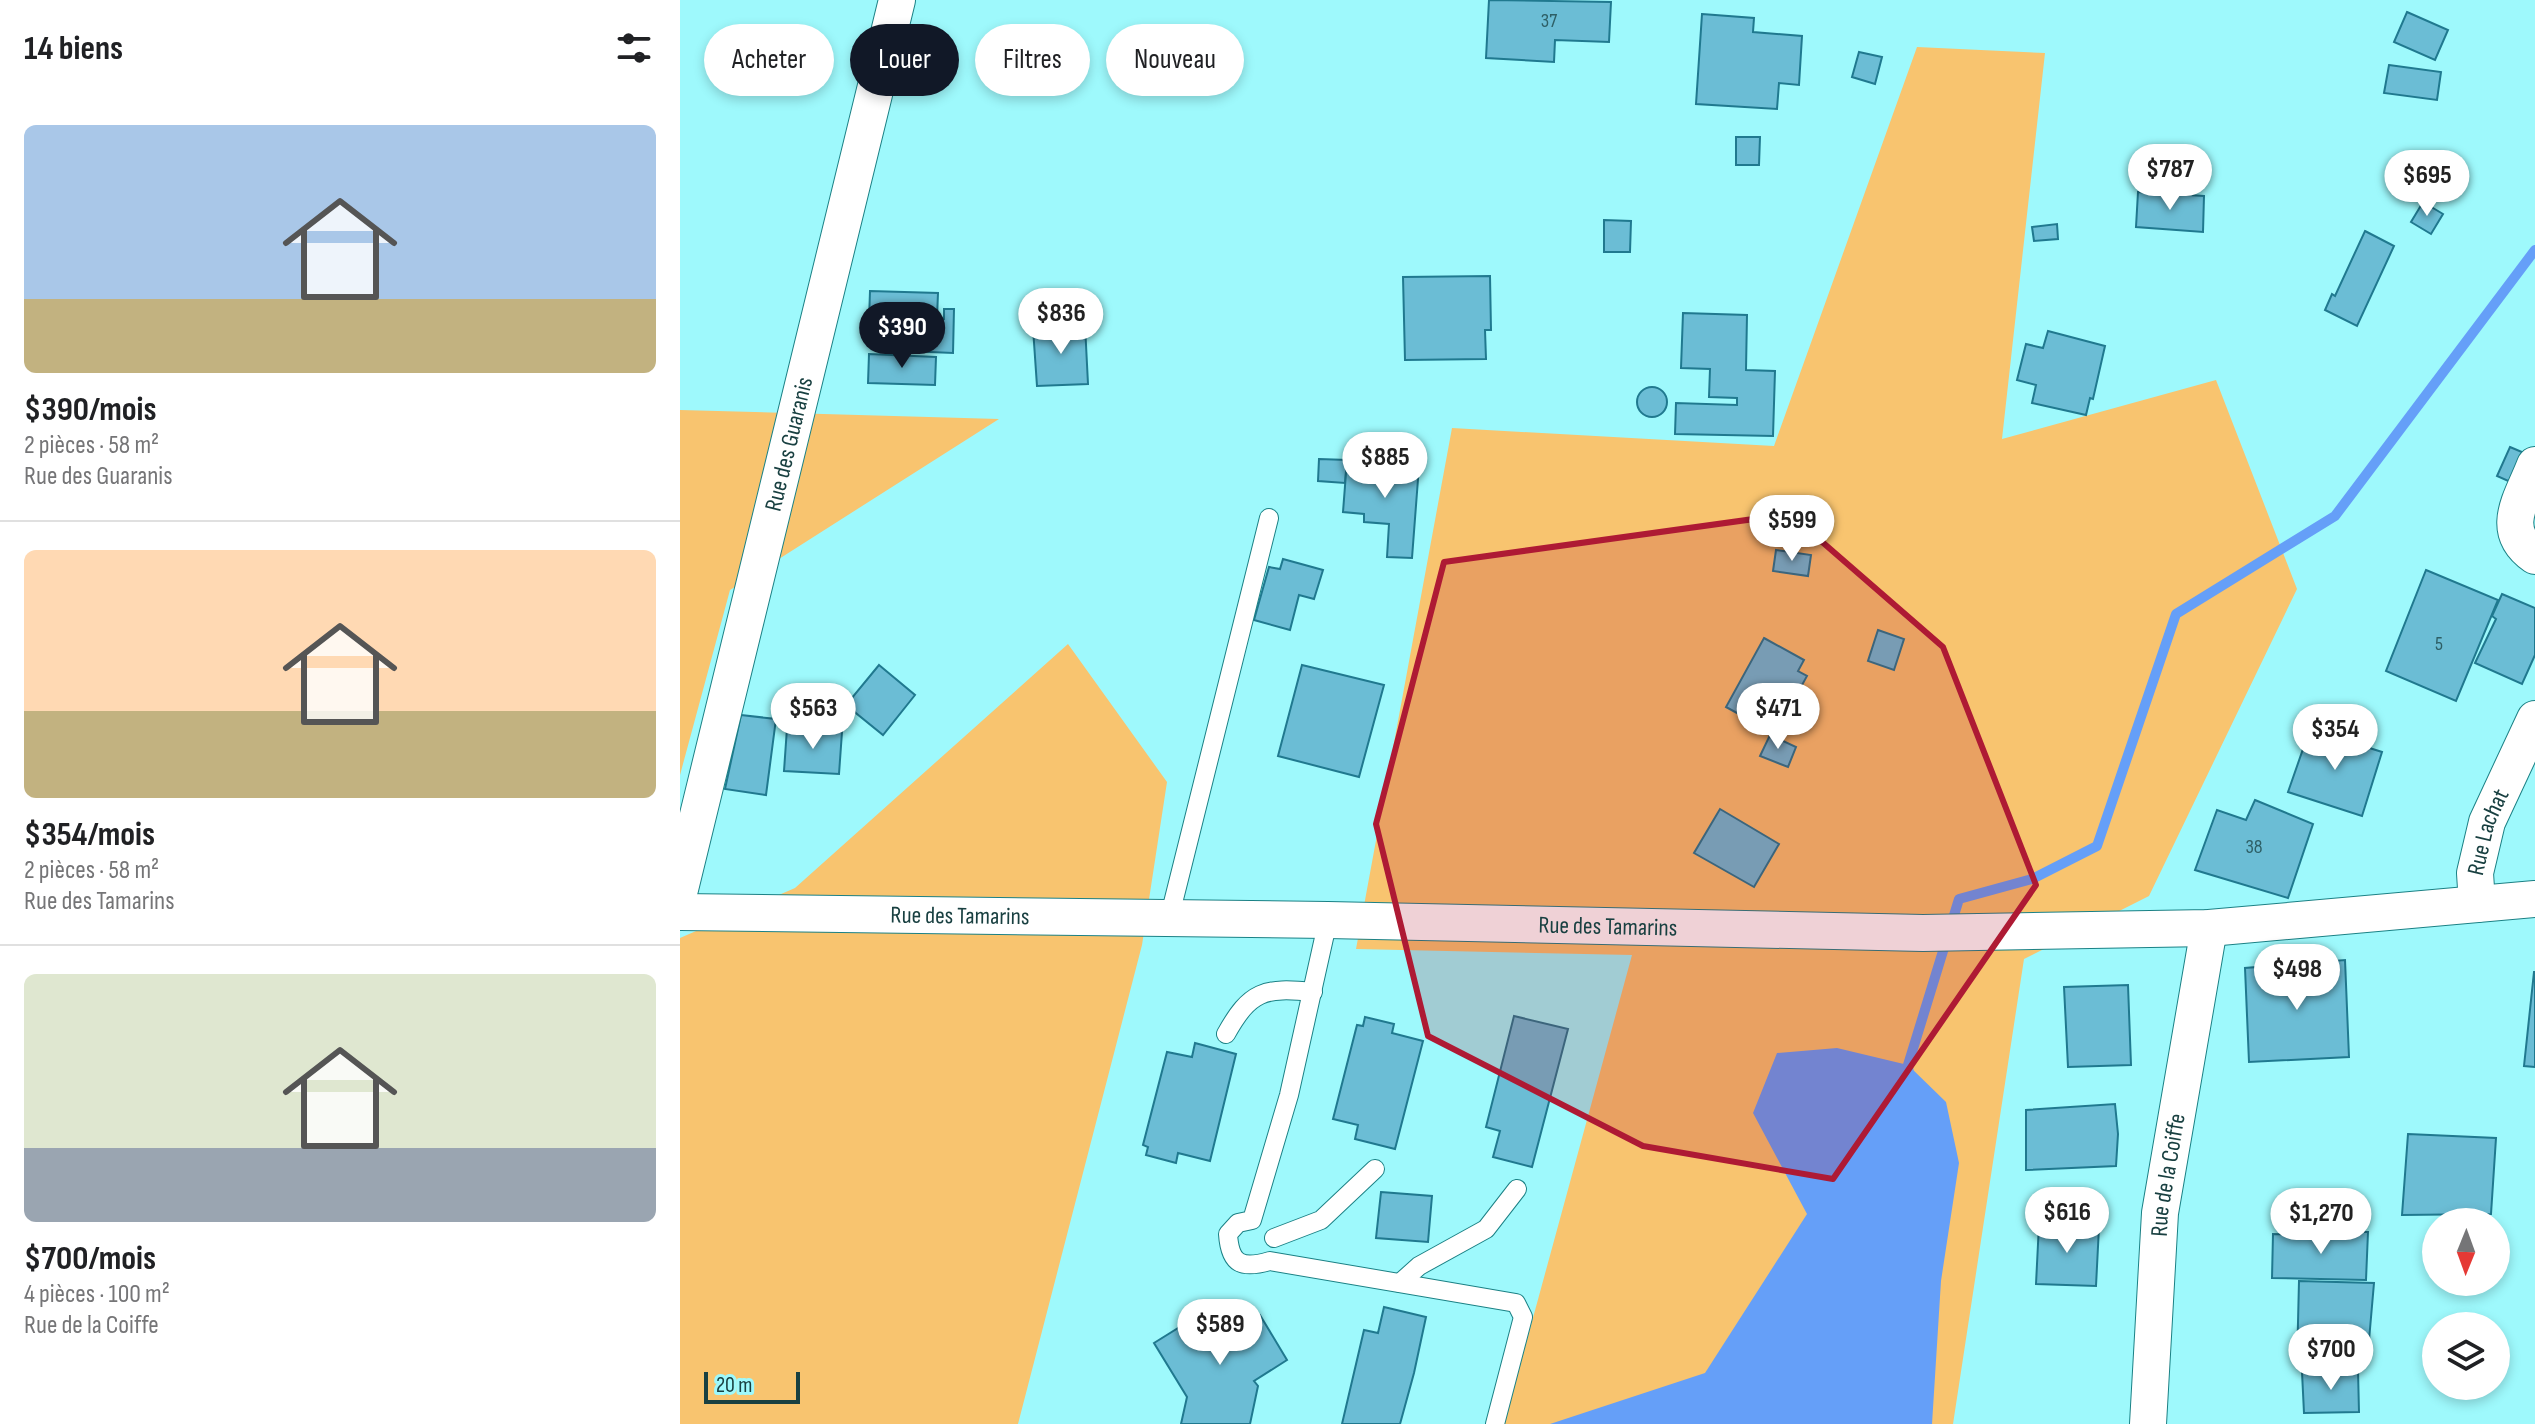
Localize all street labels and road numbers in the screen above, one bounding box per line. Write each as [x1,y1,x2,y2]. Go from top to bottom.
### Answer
street label: Rue des Guaranis [758,374,819,514]
street label: Rue Lachat [2461,784,2515,878]
street label: Rue des Tamarins [890,900,1030,931]
street label: Rue des Tamarins [1538,910,1678,942]
street label: Rue de la Coiffe [2144,1111,2191,1237]

